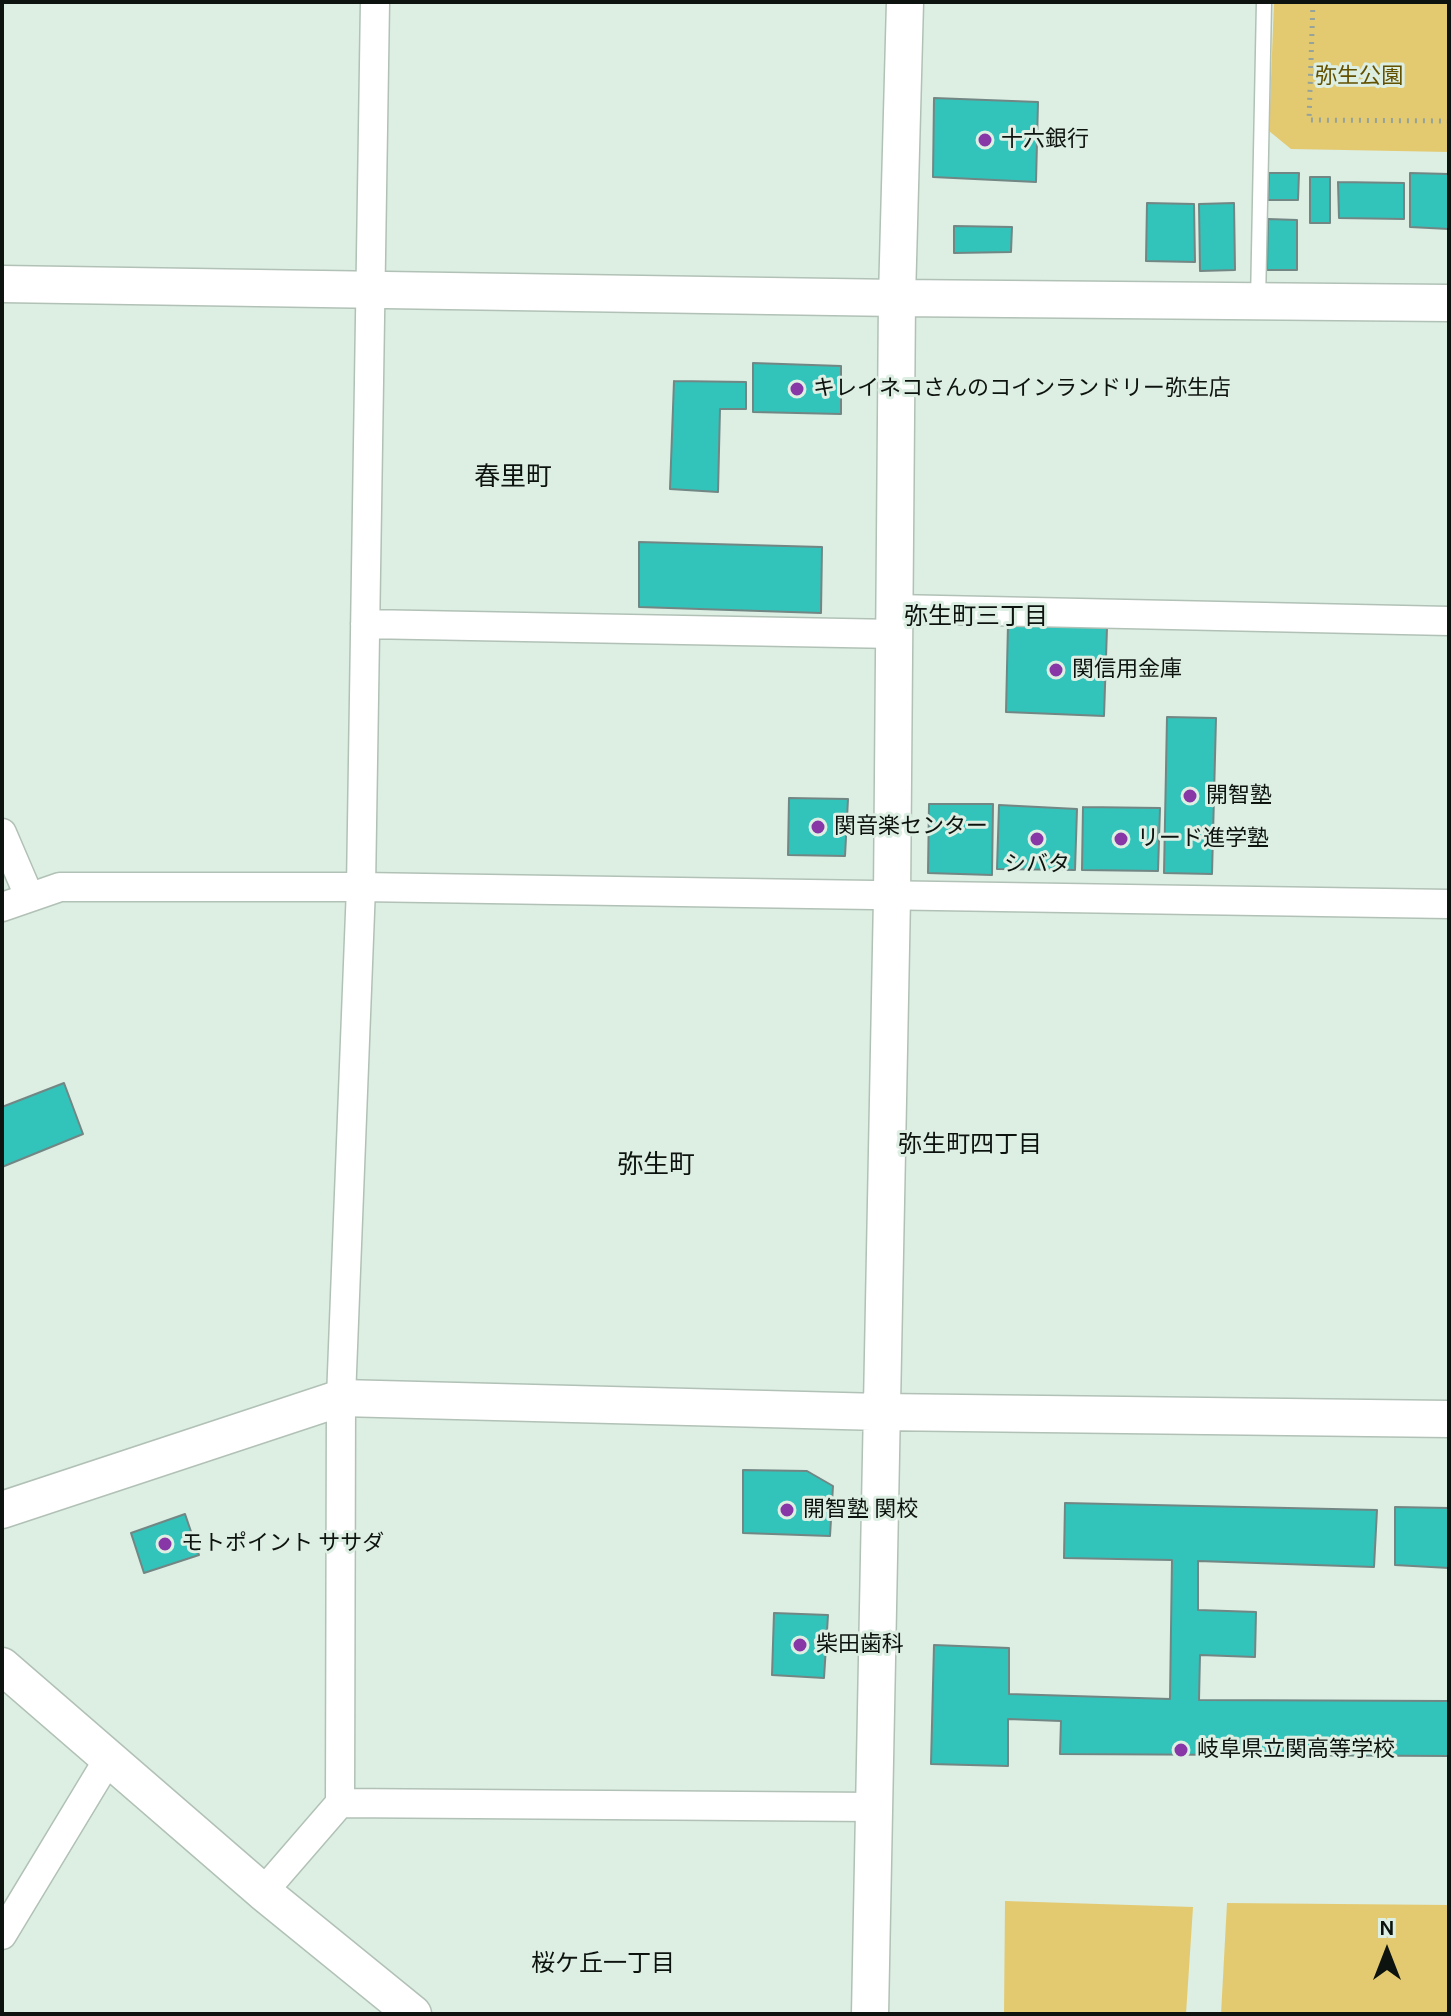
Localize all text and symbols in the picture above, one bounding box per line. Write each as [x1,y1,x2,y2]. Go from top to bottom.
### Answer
park label: 弥生公園 [1315,64,1403,90]
place label: 十六銀行 [1001,127,1089,153]
marker: 十六銀行 [976,131,994,149]
place label: キレイネコさんのコインランドリー弥生店 [813,376,1231,402]
marker: キレイネコさんのコインランドリー弥生店 [788,380,806,398]
district label: 春里町 [474,462,552,494]
district label: 弥生町三丁目 [904,603,1048,631]
place label: 関信用金庫 [1072,657,1182,683]
marker: 関信用金庫 [1047,661,1065,679]
place label: 開智塾 [1206,783,1272,809]
marker: 開智塾 [1181,787,1199,805]
place label: 関音楽センター [834,814,988,840]
marker: 関音楽センター [809,818,827,836]
place label: リード進学塾 [1137,826,1269,852]
marker: シバタ [1028,830,1046,848]
marker: リード進学塾 [1112,830,1130,848]
place label: シバタ [1004,852,1070,878]
district label: 弥生町四丁目 [898,1131,1042,1159]
district label: 弥生町 [617,1150,695,1182]
place label: 開智塾 関校 [803,1497,918,1523]
marker: 開智塾 関校 [778,1501,796,1519]
place label: モトポイント ササダ [181,1531,384,1557]
marker: モトポイント ササダ [156,1535,174,1553]
place label: 柴田歯科 [816,1632,904,1658]
marker: 柴田歯科 [791,1636,809,1654]
place label: 岐阜県立関高等学校 [1197,1737,1395,1763]
marker: 岐阜県立関高等学校 [1172,1741,1190,1759]
north arrow [1347,1912,1427,1992]
text: N [1379,1915,1395,1941]
district label: 桜ケ丘一丁目 [531,1950,675,1978]

